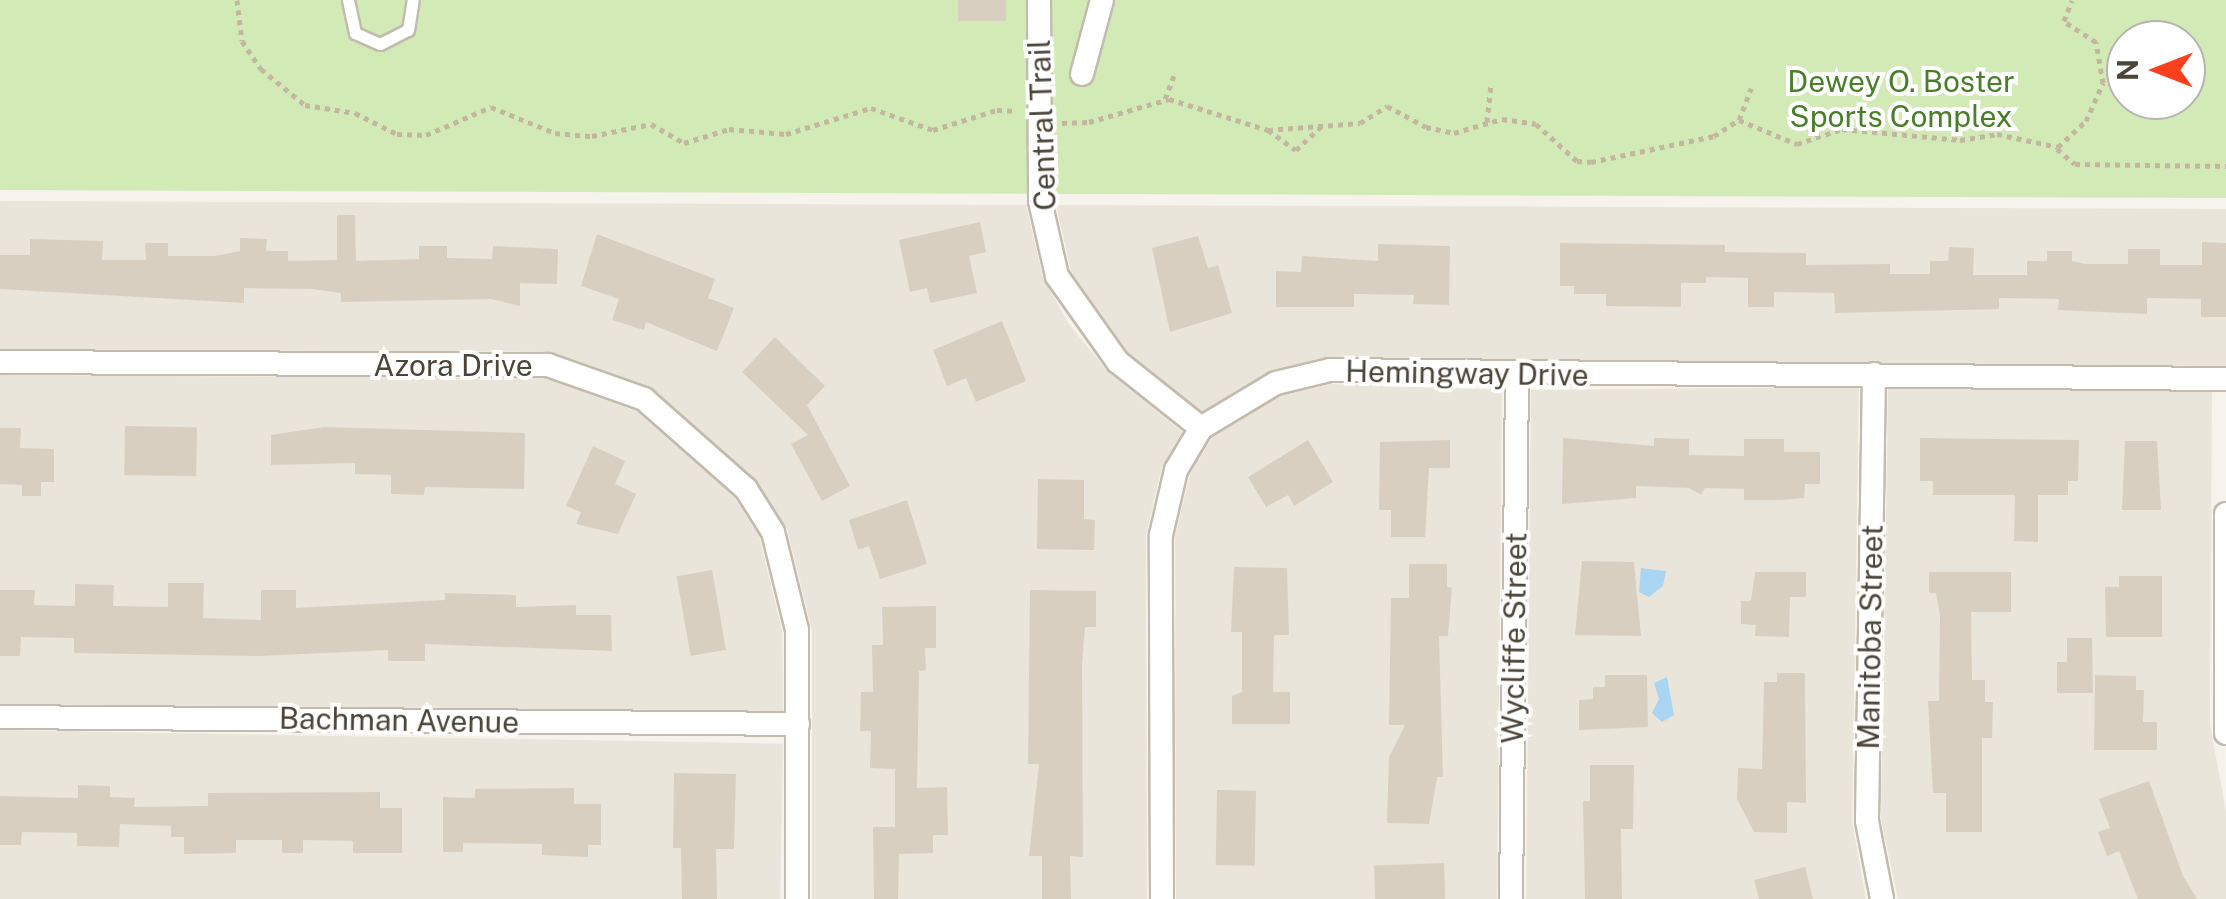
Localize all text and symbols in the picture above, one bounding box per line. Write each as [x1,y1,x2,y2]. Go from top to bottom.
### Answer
north arrow [2106,20,2206,120]
street label: Central Trail [1021,39,1063,211]
text: N [2111,59,2144,81]
park label: Dewey O. Boster Sports Complex [1787,63,2015,134]
street label: Azora Drive [373,347,533,383]
street label: Hemingway Drive [1345,353,1589,393]
street label: Manitoba Street [1850,524,1890,750]
street label: Wycliffe Street [1494,532,1534,744]
street label: Bachman Avenue [279,700,519,740]

